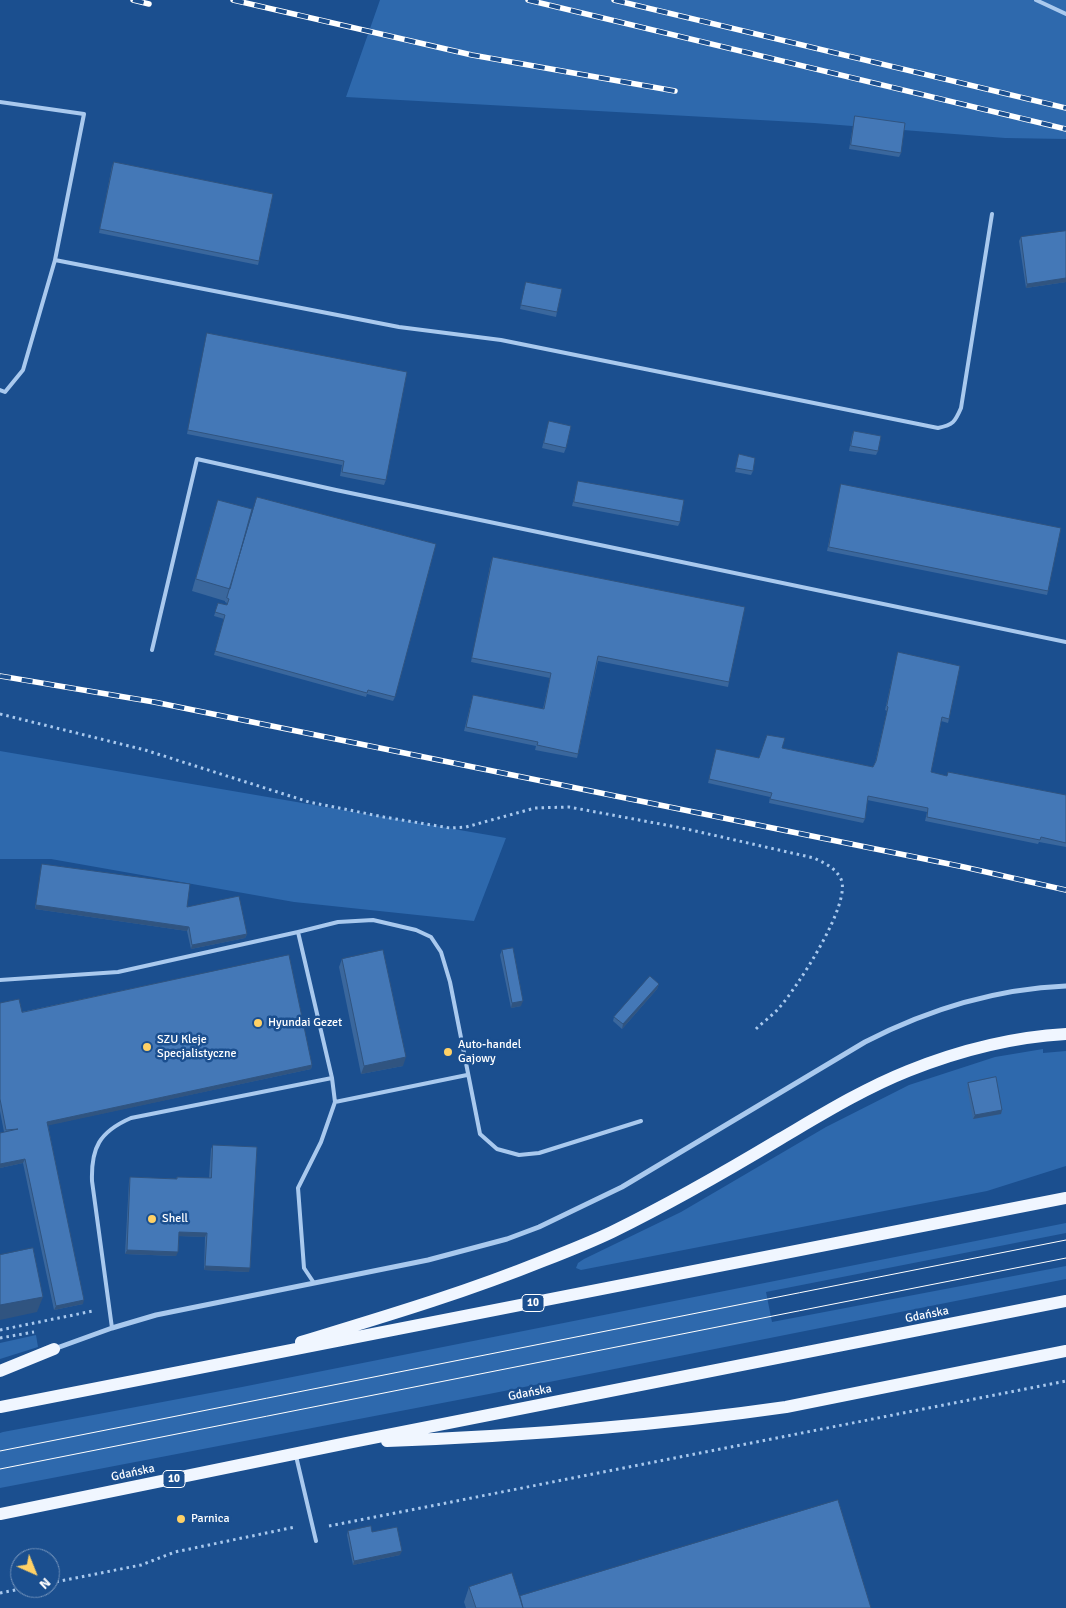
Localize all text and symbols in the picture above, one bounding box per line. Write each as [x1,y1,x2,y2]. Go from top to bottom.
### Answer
place label: Hyundai Gezet [268,1016,342,1030]
marker: Hyundai Gezet [252,1017,264,1029]
place label: SZU Kleje Specjalistyczne [157,1033,236,1061]
place label: Auto-handel Gajowy [458,1038,521,1066]
marker: SZU Kleje Specjalistyczne [141,1041,153,1053]
marker: Auto-handel Gajowy [442,1046,454,1058]
place label: Shell [162,1212,188,1226]
marker: Shell [146,1213,158,1225]
road number: 10 [522,1295,544,1312]
street label: Gdańska [904,1304,950,1326]
street label: Gdańska [507,1382,553,1404]
street label: Gdańska [110,1461,156,1485]
road number: 10 [163,1470,185,1488]
place label: Parnica [191,1512,230,1526]
marker: Parnica [175,1513,187,1525]
north arrow [10,1548,60,1598]
text: N [36,1574,54,1593]

